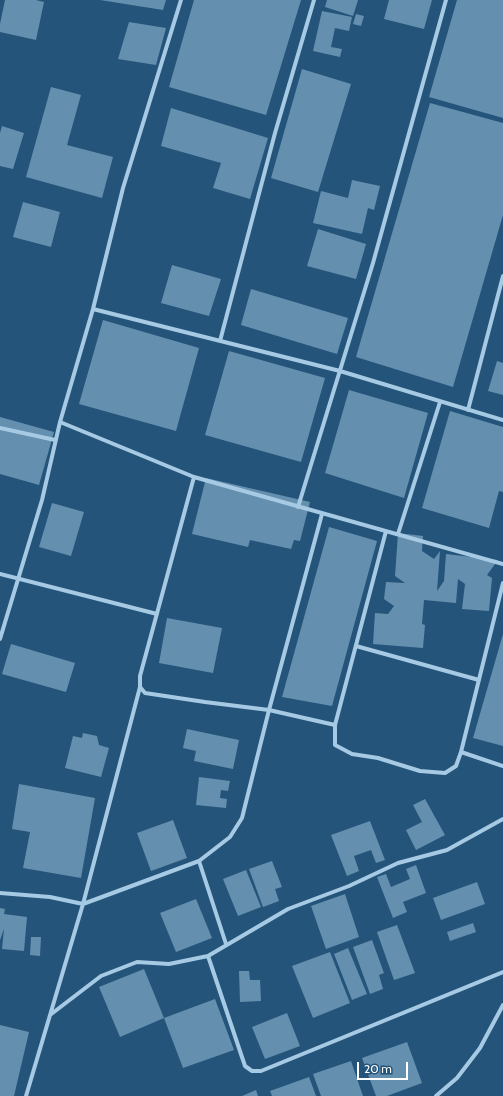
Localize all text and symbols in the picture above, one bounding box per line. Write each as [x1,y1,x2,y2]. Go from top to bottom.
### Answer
scale bar [359,1054,410,1080]
text: 20 m [364,1061,392,1076]

